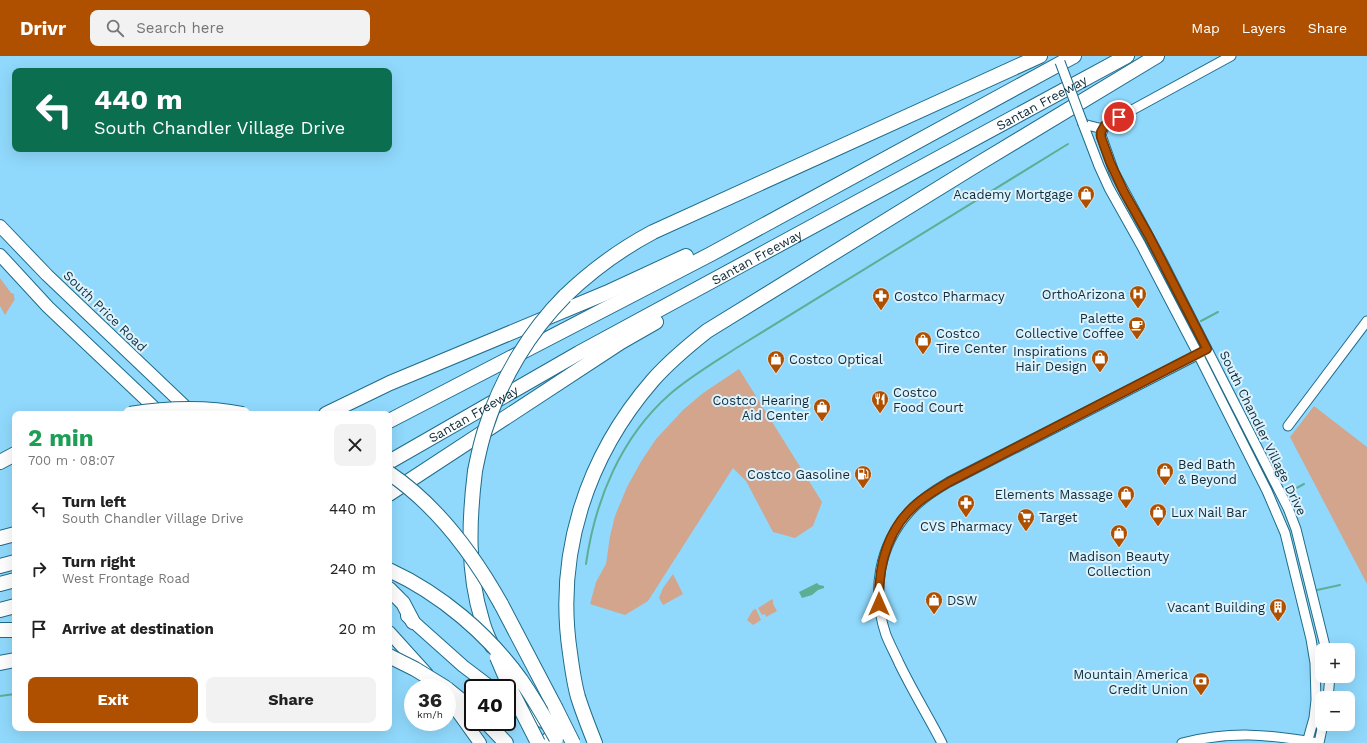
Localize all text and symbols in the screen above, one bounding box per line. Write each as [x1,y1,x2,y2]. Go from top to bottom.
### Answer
search box [90,10,370,46]
text: Drivr [20,17,66,40]
icon: search [104,17,126,39]
text: Search here [136,19,224,37]
text: Map [1191,20,1220,36]
text: Layers [1242,20,1286,36]
text: Share [1308,20,1347,36]
street label: Santan Freeway [994,72,1089,133]
text: 440 m [94,83,183,116]
icon: left [28,84,80,136]
pin [1102,100,1136,134]
icon: arrive [1108,106,1130,128]
text: South Chandler Village Drive [94,117,345,138]
shop icon: Academy Mortgage [1076,184,1096,209]
place label: Academy Mortgage [953,187,1073,202]
street label: Santan Freeway [709,226,805,287]
street label: South Price Road [60,267,150,355]
hospital icon: OrthoArizona [1128,284,1148,309]
pharmacy icon: Costco Pharmacy [871,286,891,311]
place label: OrthoArizona [1042,287,1126,302]
place label: Costco Pharmacy [894,289,1005,304]
place label: Palette Collective Coffee [1015,311,1124,341]
cafe icon: Palette Collective Coffee [1127,315,1147,340]
place label: Costco Tire Center [936,326,1007,356]
shop icon: Costco Tire Center [913,330,933,355]
place label: Inspirations Hair Design [1013,344,1087,374]
shop icon: Inspirations Hair Design [1090,348,1110,373]
street label: South Chandler Village Drive [1216,348,1310,518]
shop icon: Costco Optical [766,349,786,374]
place label: Costco Optical [789,352,883,367]
street label: Santan Freeway [426,382,521,445]
place label: Costco Food Court [893,385,964,415]
restaurant icon: Costco Food Court [870,389,890,414]
place label: Costco Hearing Aid Center [712,393,809,423]
shop icon: Costco Hearing Aid Center [812,397,832,422]
text: 2 min [28,424,94,452]
button: close [334,424,376,466]
text: 700 m · 08:07 [28,453,115,468]
place label: Bed Bath & Beyond [1178,457,1237,487]
shop icon: Bed Bath & Beyond [1155,461,1175,486]
fuel station icon: Costco Gasoline [853,464,873,489]
place label: Costco Gasoline [747,467,850,482]
shop icon: Elements Massage [1116,484,1136,509]
place label: Elements Massage [995,487,1113,502]
text: Turn left [62,493,126,511]
pharmacy icon: CVS Pharmacy [956,493,976,518]
icon: left [28,498,50,520]
text: 440 m [329,500,376,518]
shop icon: Lux Nail Bar [1148,502,1168,527]
place label: Lux Nail Bar [1171,505,1247,520]
supermarket icon: Target [1016,507,1036,532]
place label: Target [1039,510,1078,525]
text: South Chandler Village Drive [62,511,243,526]
place label: CVS Pharmacy [920,519,1012,534]
shop icon: Madison Beauty Collection [1109,523,1129,548]
place label: Madison Beauty Collection [1069,549,1170,579]
text: Turn right [62,553,135,571]
icon: right [28,558,50,580]
text: 240 m [330,560,376,578]
text: West Frontage Road [62,571,190,586]
position arrow [858,583,900,625]
shop icon: DSW [924,590,944,615]
place label: DSW [947,593,978,608]
building icon: Vacant Building [1268,597,1288,622]
place label: Vacant Building [1167,600,1265,615]
icon: arrive [28,618,50,640]
text: Arrive at destination [62,620,214,638]
text: 20 m [339,620,376,638]
map controls [1315,643,1355,731]
button: + [1315,643,1355,683]
place label: Mountain America Credit Union [1073,667,1189,697]
bank icon: Mountain America Credit Union [1191,671,1211,696]
button: Exit [28,677,198,723]
button: Share [206,677,376,723]
speed limit sign: 40 [464,679,516,731]
text: 36 [418,688,442,712]
button: − [1315,691,1355,731]
text: km/h [417,709,443,720]

